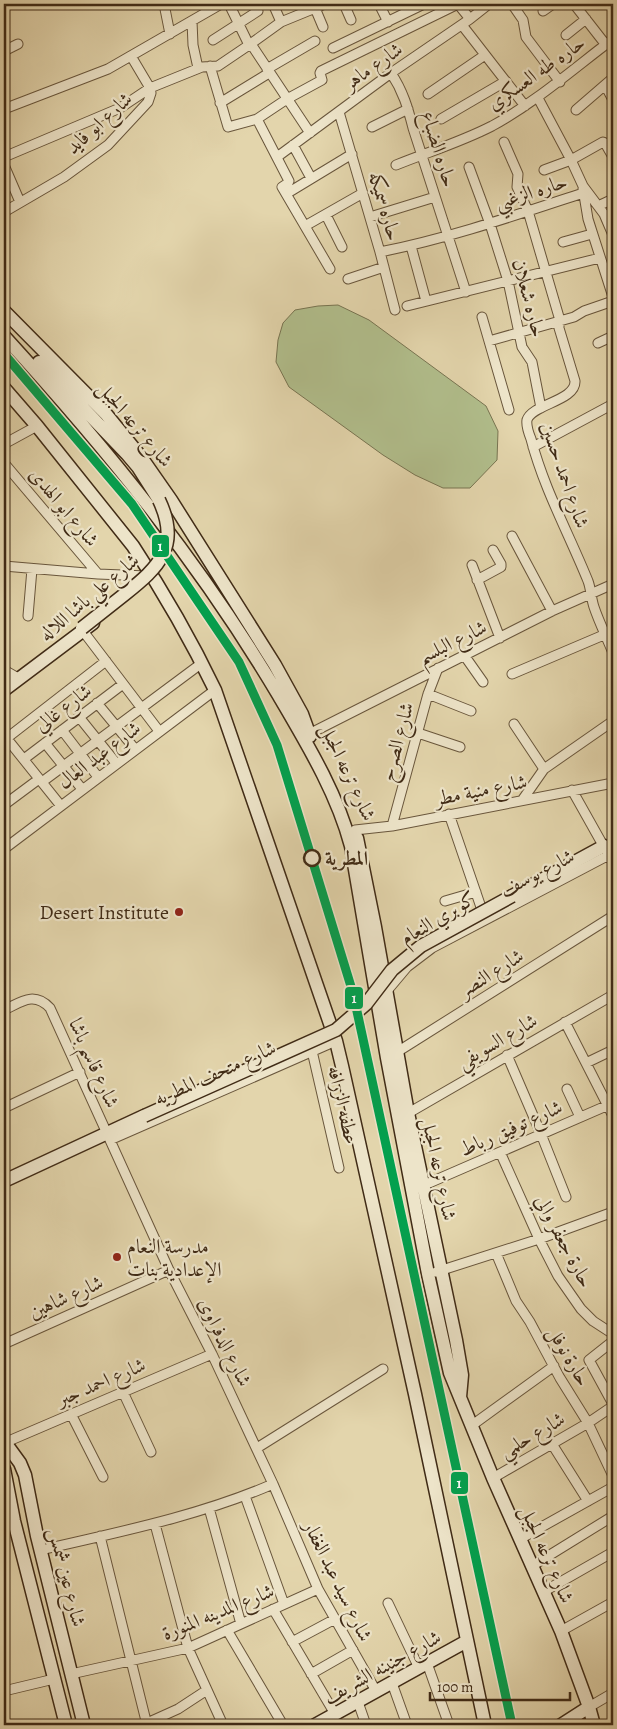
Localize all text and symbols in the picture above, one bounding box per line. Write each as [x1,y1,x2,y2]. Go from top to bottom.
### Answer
street label: حاره طه العسكري [482,29,592,118]
street label: شارع ماهر [336,36,410,101]
street label: شارع ابو فايد [60,86,141,163]
street label: حاره الضباع [411,107,463,192]
street label: حاره سميكه [362,168,408,244]
street label: حاره الزغبي [491,168,572,221]
street label: حاره شعلان [506,256,552,340]
street label: شارع ترعه الجبل [88,375,179,475]
street label: شارع احمد حسين [530,418,596,533]
street label: شارع ابو الهدى [20,462,105,555]
line badge: 1 [151,534,170,558]
text: 1 [157,537,163,556]
street label: شارع علي باشا اللاله [33,547,149,652]
street label: شارع البلسم [413,614,494,676]
street label: شارع غالي [29,678,100,742]
street label: شارع الصرح [373,699,424,786]
street label: شارع عبد العال [52,715,149,799]
street label: شارع ترعه الجبل [310,719,382,827]
street label: شارع منية مطر [431,768,530,816]
street label: شارع يوسف [495,843,581,907]
place label: المطرية [325,845,368,872]
marker: المطرية [303,849,321,867]
street label: كوبري النعام [395,885,483,955]
place label: Desert Institute [40,899,169,926]
marker: Desert Institute [173,906,185,918]
street label: شارع النصر [451,942,531,1008]
line badge: 1 [344,986,364,1010]
text: 1 [351,989,357,1008]
street label: شارع السويفي [452,1007,545,1080]
street label: شارع قاسم باشا [57,1014,126,1115]
street label: شارع متحف المطريه [150,1034,282,1116]
street label: عطفه الزرافه [321,1063,365,1147]
street label: شارع توفيق رباط [455,1093,568,1166]
street label: شارع ترعه الجبل [411,1115,463,1224]
street label: حارة جعفر والي [526,1190,600,1293]
place label: مدرسة النعام الإعدادية بنات [127,1233,221,1284]
marker: مدرسة النعام الإعدادية بنات [111,1251,123,1263]
street label: شارع شاهين [24,1269,109,1329]
street label: شارع الدفراوى [188,1293,258,1393]
street label: حارة نوفل [540,1321,597,1392]
street label: شارع احمد جبر [51,1351,151,1417]
street label: شارع حلمي [494,1405,572,1469]
line badge: 1 [450,1471,469,1495]
text: 1 [456,1474,462,1493]
street label: شارع ترعه الجبل [510,1501,581,1609]
street label: شارع سيد عبد الغفار [293,1514,379,1648]
street label: شارع عين شمس [38,1525,92,1630]
street label: شارع المدينه المنورة [158,1577,280,1651]
street label: شارع جنينه الشريف [318,1623,448,1714]
scale bar [430,1669,570,1701]
text: 100 m [437,1677,474,1697]

